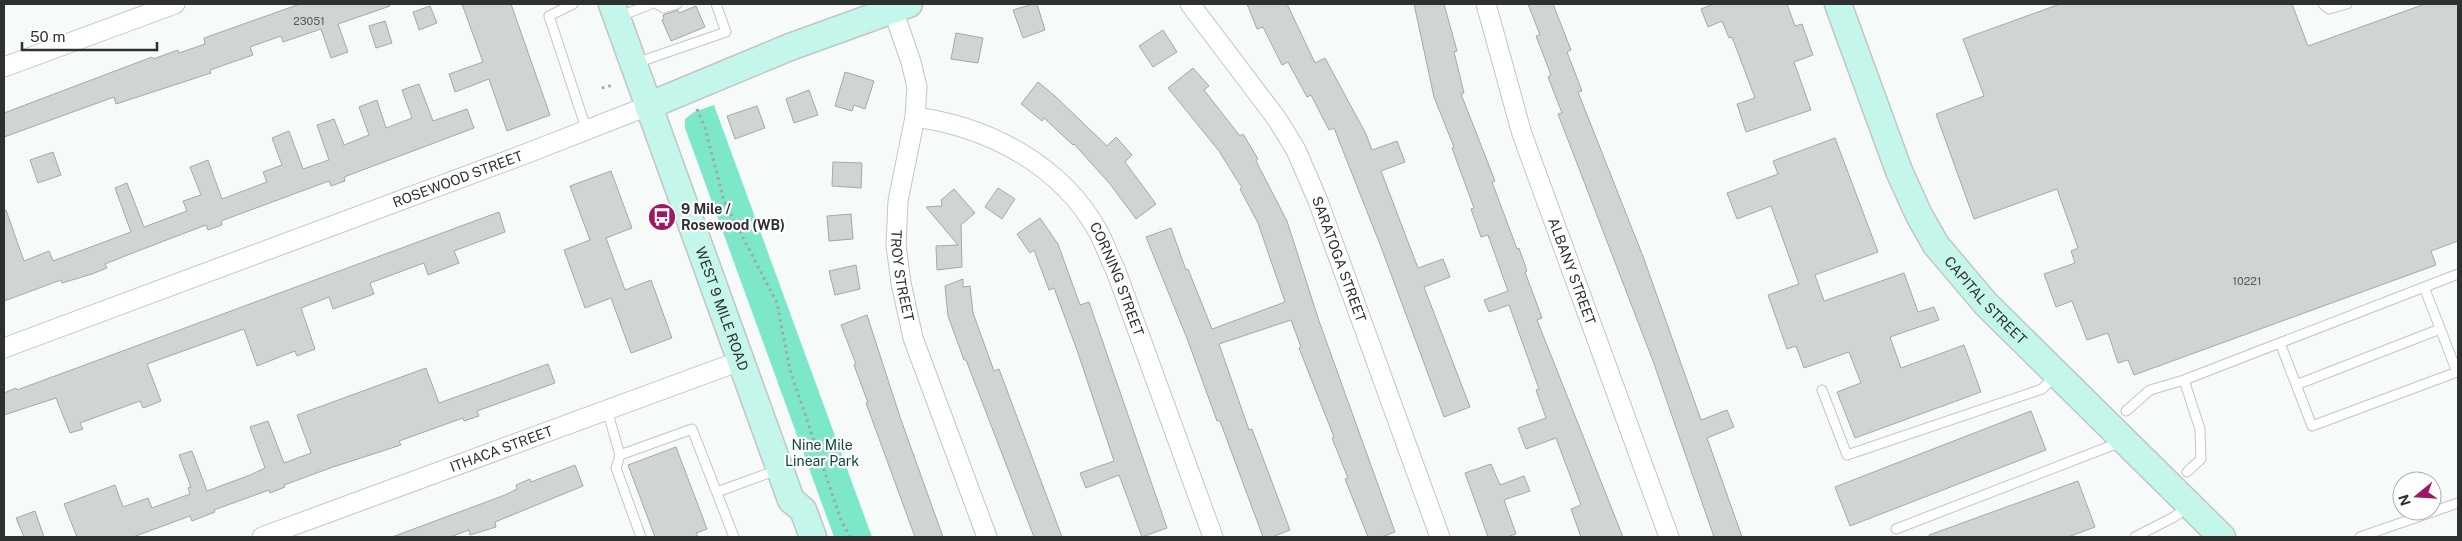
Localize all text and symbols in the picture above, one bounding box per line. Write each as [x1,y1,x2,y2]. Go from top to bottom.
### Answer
house number: 23051 [293,15,325,27]
scale bar [22,20,158,52]
text: 50 m [30,28,65,45]
street label: ROSEWOOD STREET [390,148,525,211]
street label: SARATOGA STREET [1309,194,1369,324]
place label: 9 Mile / Rosewood (WB) [681,201,785,233]
bus stop icon: 9 Mile / Rosewood (WB) [647,202,677,232]
street label: ALBANY STREET [1545,216,1599,327]
street label: CORNING STREET [1087,219,1147,338]
street label: TROY STREET [888,230,917,323]
street label: WEST 9 MILE ROAD [692,245,752,373]
street label: CAPITAL STREET [1941,253,2030,348]
house number: 10221 [2233,275,2261,287]
street label: ITHACA STREET [448,423,555,475]
park label: Nine Mile Linear Park [785,437,859,469]
north arrow [2392,471,2442,521]
text: N [2395,492,2414,508]

